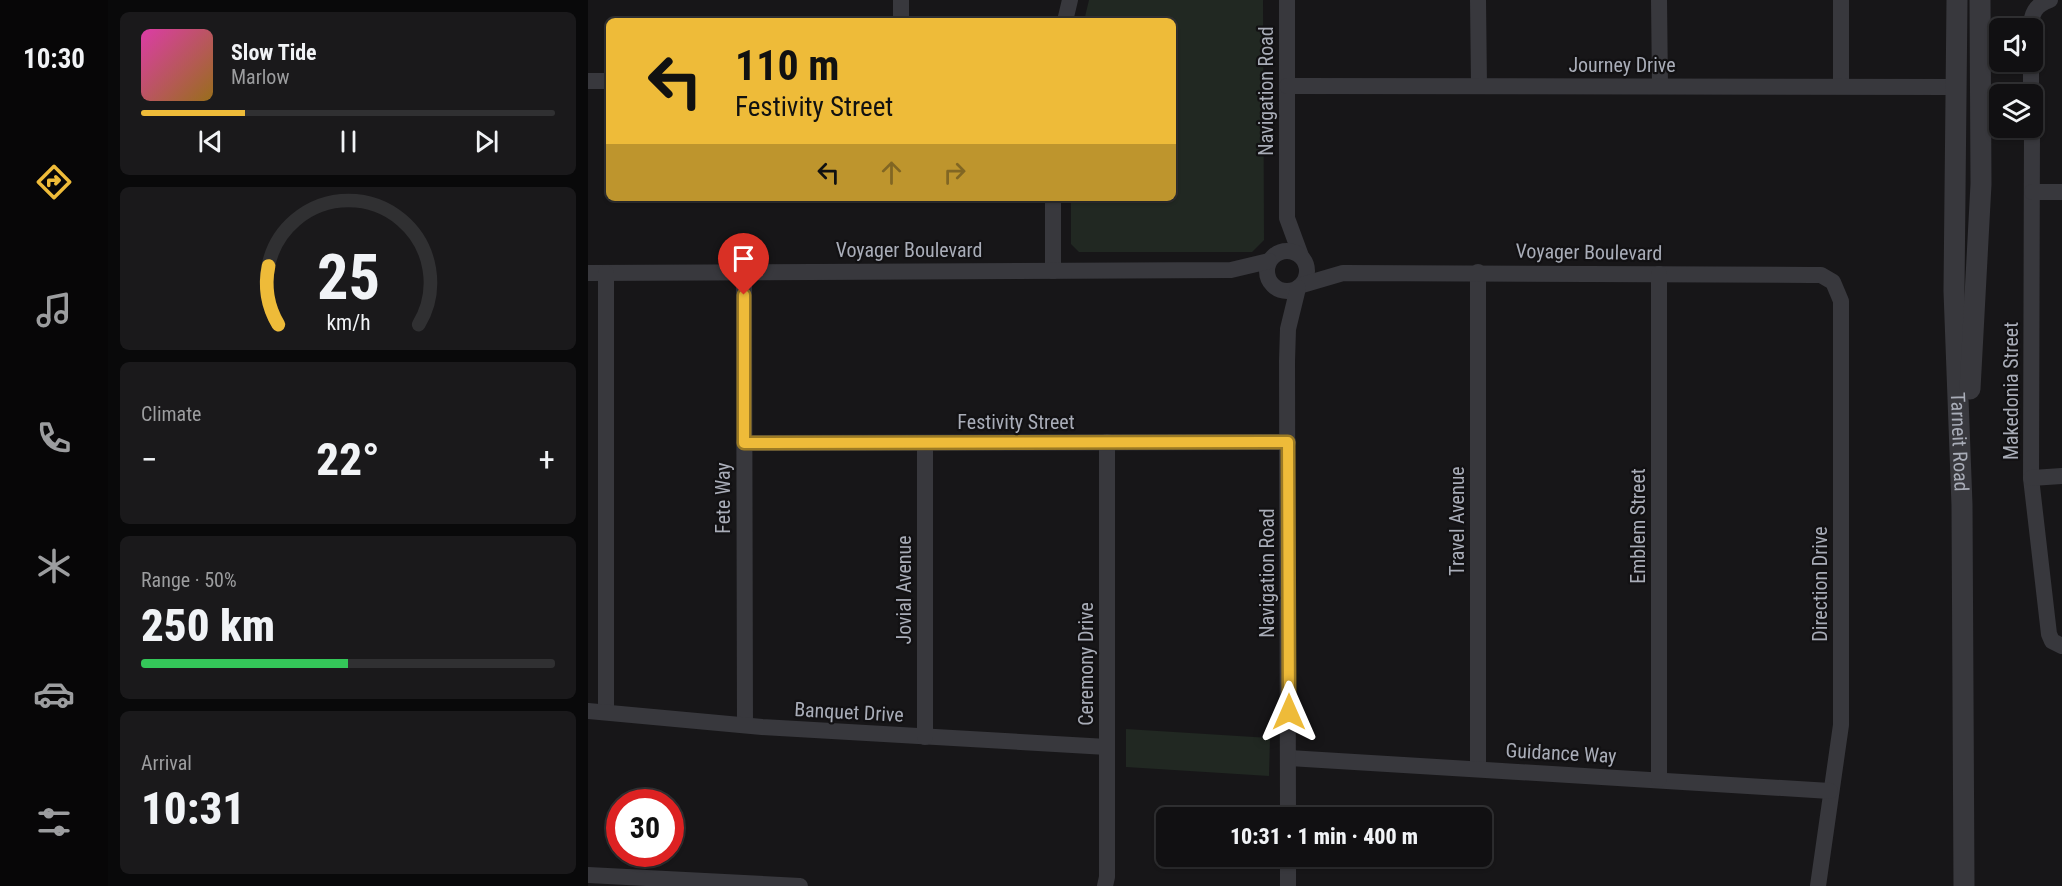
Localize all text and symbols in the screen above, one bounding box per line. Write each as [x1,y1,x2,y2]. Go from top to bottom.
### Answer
map controls [1989,18,2043,138]
button: sound [1989,18,2043,72]
street label: Navigation Road [1254,26,1278,156]
text: Slow Tide [231,40,317,65]
text: 110 m [735,41,840,90]
icon: left [636,42,714,120]
text: 10:30 [23,43,85,75]
street label: Journey Drive [1568,53,1676,77]
text: Marlow [231,65,289,89]
button: layers [1989,84,2043,138]
text: Festivity Street [735,91,893,123]
icon: previous [194,125,227,158]
icon: pause [332,125,365,158]
icon: next [470,125,503,158]
icon: left [812,156,845,189]
icon: ahead [875,156,908,189]
icon: right [938,156,971,189]
icon: directions [33,161,75,203]
pin [718,233,769,295]
street label: Voyager Boulevard [836,238,982,262]
street label: Voyager Boulevard [1515,239,1663,265]
text: 25 [316,241,380,314]
icon: arrive [727,242,760,275]
icon: music [33,289,75,331]
text: km/h [326,311,370,336]
street label: Makedonia Street [1999,322,2023,460]
street label: Tarneit Road [1946,392,1973,492]
text: Climate [141,402,201,426]
street label: Festivity Street [957,410,1075,434]
icon: phone [33,417,75,459]
text: 22° [316,433,380,486]
text: − [141,440,158,479]
text: + [539,440,555,479]
street label: Fete Way [711,462,735,534]
street label: Travel Avenue [1445,466,1469,576]
street label: Emblem Street [1626,468,1650,584]
street label: Navigation Road [1255,508,1279,638]
street label: Direction Drive [1808,526,1832,642]
street label: Jovial Avenue [892,535,916,645]
icon: climate [33,545,75,587]
text: Range · 50% [141,568,237,592]
text: 250 km [141,599,275,652]
street label: Ceremony Drive [1074,602,1098,726]
icon: car [33,673,75,715]
position arrow [1257,680,1321,744]
street label: Banquet Drive [794,697,904,727]
street label: Guidance Way [1505,738,1617,768]
text: Arrival [141,751,192,775]
text: 10:31 [141,782,245,835]
speed limit sign: 30 [606,789,684,867]
icon: filters [33,801,75,843]
text: 10:31 · 1 min · 400 m [1230,824,1418,849]

